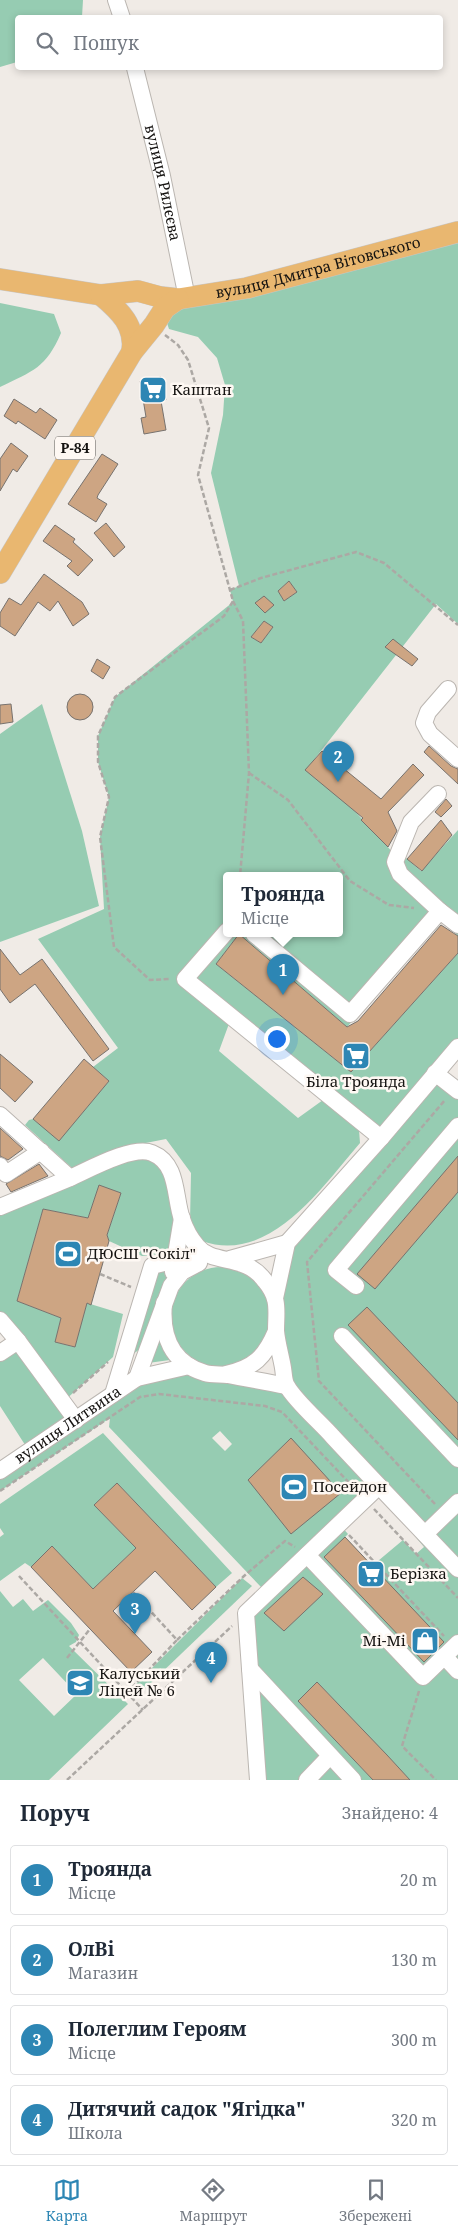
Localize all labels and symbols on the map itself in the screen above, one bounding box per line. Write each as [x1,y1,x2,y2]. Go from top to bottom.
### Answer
street label: вулиця Рилєєва [140,122,186,242]
street label: вулиця Дмитра Вітовського [214,231,423,302]
supermarket icon: Каштан [138,375,168,405]
place label: Каштан [172,379,232,399]
road number: Р-84 [55,436,95,459]
pin: 2 [322,741,354,782]
pin: 1 [267,954,299,995]
your location [264,1026,290,1052]
supermarket icon: Біла Троянда [341,1041,371,1071]
place label: Біла Троянда [306,1071,406,1091]
sports icon: ДЮСШ "Сокіл" [53,1239,83,1269]
place label: ДЮСШ "Сокіл" [87,1243,196,1263]
street label: вулиця Литвина [10,1381,124,1467]
sports icon: Посейдон [279,1472,309,1502]
place label: Посейдон [313,1476,387,1496]
supermarket icon: Берізка [356,1559,386,1589]
place label: Берізка [390,1563,447,1583]
pin: 3 [119,1593,151,1634]
shop icon: Мі-Мі [410,1626,440,1656]
place label: Мі-Мі [362,1630,406,1650]
pin: 4 [195,1642,227,1683]
place label: Калуський Ліцей № 6 [99,1663,180,1700]
school or university icon: Калуський Ліцей № 6 [65,1668,95,1698]

